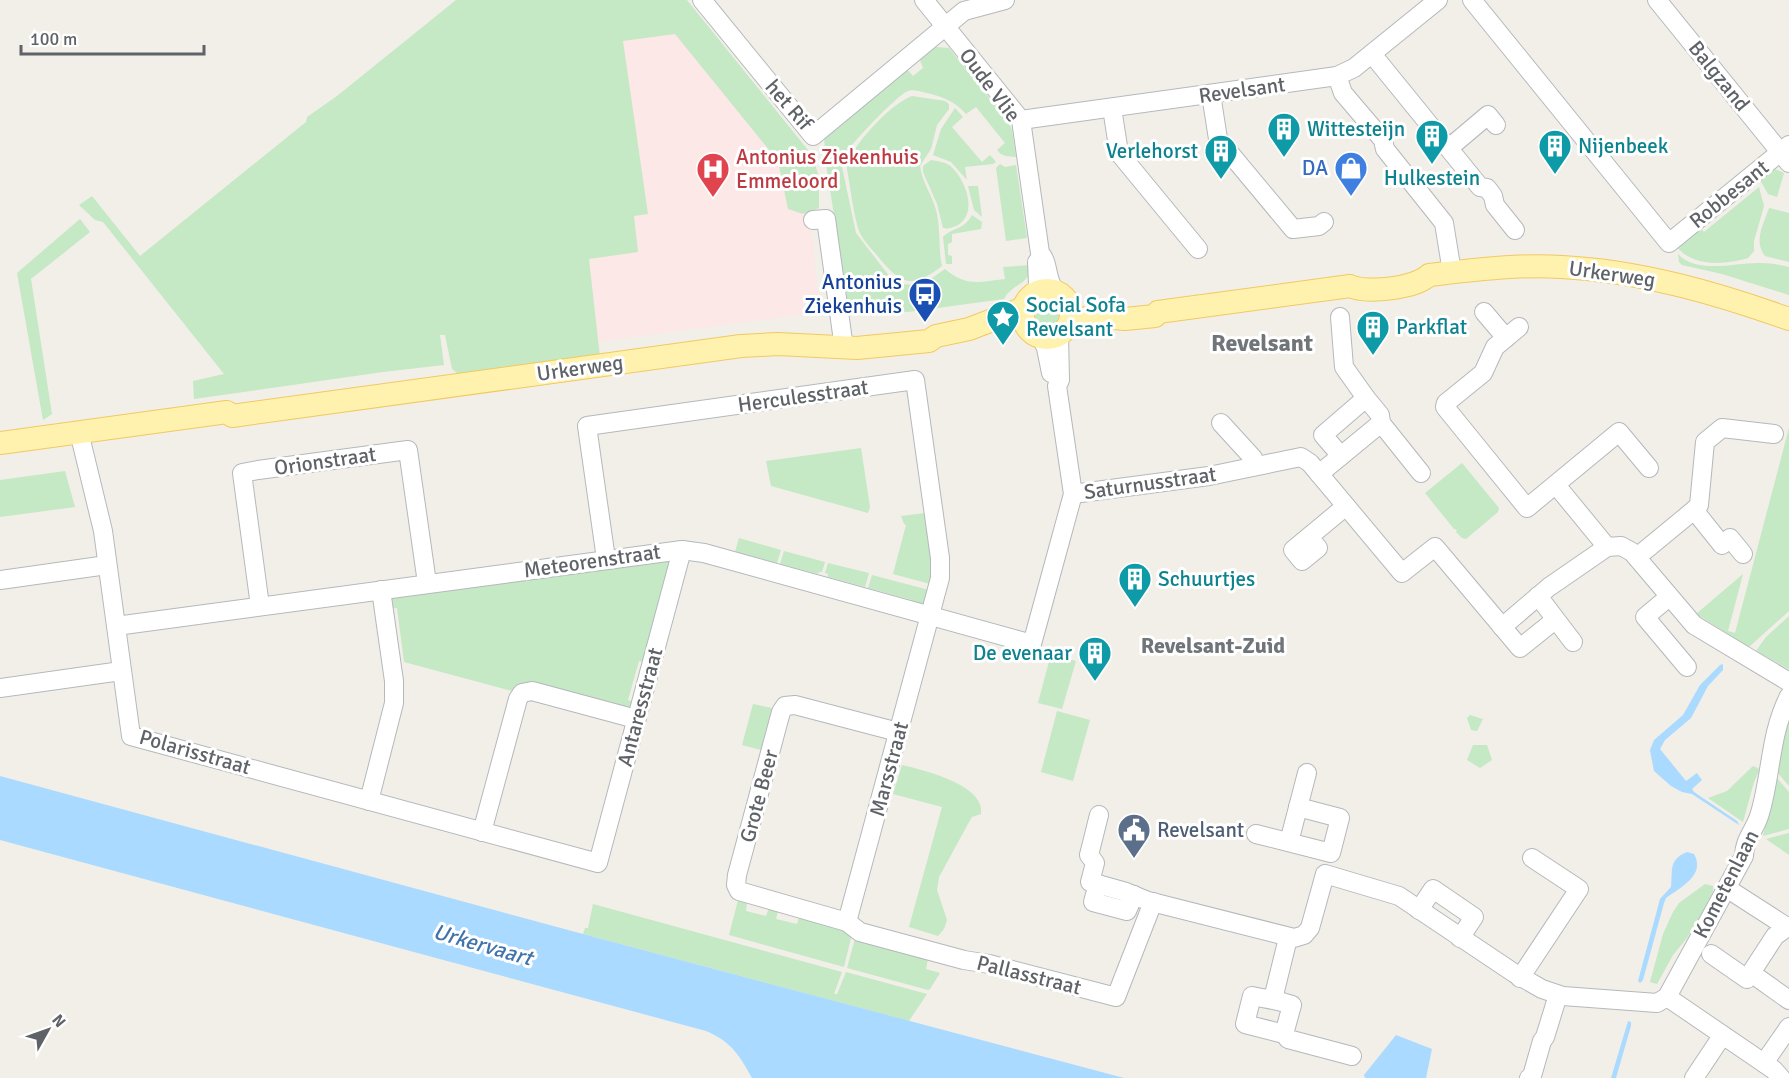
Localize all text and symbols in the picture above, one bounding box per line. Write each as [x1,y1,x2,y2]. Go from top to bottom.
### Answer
scale bar [21,18,204,56]
text: 100 m [30,28,77,50]
street label: Balgzand [1683,36,1755,116]
street label: Oude Vlie [954,43,1026,127]
street label: Revelsant [1197,71,1287,109]
street label: het Rif [760,74,819,137]
building icon: Wittesteijn [1266,111,1302,158]
place label: Wittesteijn [1307,116,1405,142]
building icon: Hulkestein [1414,118,1450,165]
building icon: Nijenbeek [1537,128,1573,175]
building icon: Verlehorst [1203,133,1239,180]
place label: Nijenbeek [1578,133,1669,159]
place label: Verlehorst [1106,138,1198,164]
place label: Antonius Ziekenhuis Emmeloord [736,144,919,194]
shop icon: DA [1333,150,1369,197]
hospital icon: Antonius Ziekenhuis Emmeloord [695,151,731,198]
street label: Robbesant [1684,154,1774,234]
place label: DA [1302,155,1328,181]
place label: Hulkestein [1384,165,1480,191]
street label: Urkerweg [1567,255,1657,293]
place label: Antonius Ziekenhuis [804,269,902,319]
bus stop icon: Antonius Ziekenhuis [907,276,943,323]
place label: Social Sofa Revelsant [1026,292,1126,342]
place icon: Social Sofa Revelsant [985,299,1021,346]
building icon: Parkflat [1355,309,1391,356]
place label: Parkflat [1396,314,1467,340]
district label: Revelsant [1211,328,1313,358]
street label: Urkerweg [535,349,625,387]
street label: Herculesstraat [736,374,870,418]
street label: Orionstraat [272,441,378,481]
street label: Saturnusstraat [1082,461,1218,505]
street label: Meteorenstraat [522,539,662,583]
building icon: Schuurtjes [1117,561,1153,608]
place label: Schuurtjes [1158,566,1255,592]
district label: Revelsant-Zuid [1141,632,1285,659]
building icon: De evenaar [1077,635,1113,682]
place label: De evenaar [973,640,1072,666]
street label: Antaresstraat [612,645,668,769]
street label: Marsstraat [864,719,914,819]
street label: Polarisstraat [136,724,254,780]
street label: Grote Beer [734,746,784,845]
public building icon: Revelsant [1116,812,1152,859]
place label: Revelsant [1157,817,1244,843]
street label: Kometenlaan [1688,825,1764,943]
water label: Urkervaart [430,917,538,972]
street label: Pallasstraat [974,949,1084,1001]
north arrow [18,1000,78,1060]
text: N [47,1010,70,1032]

